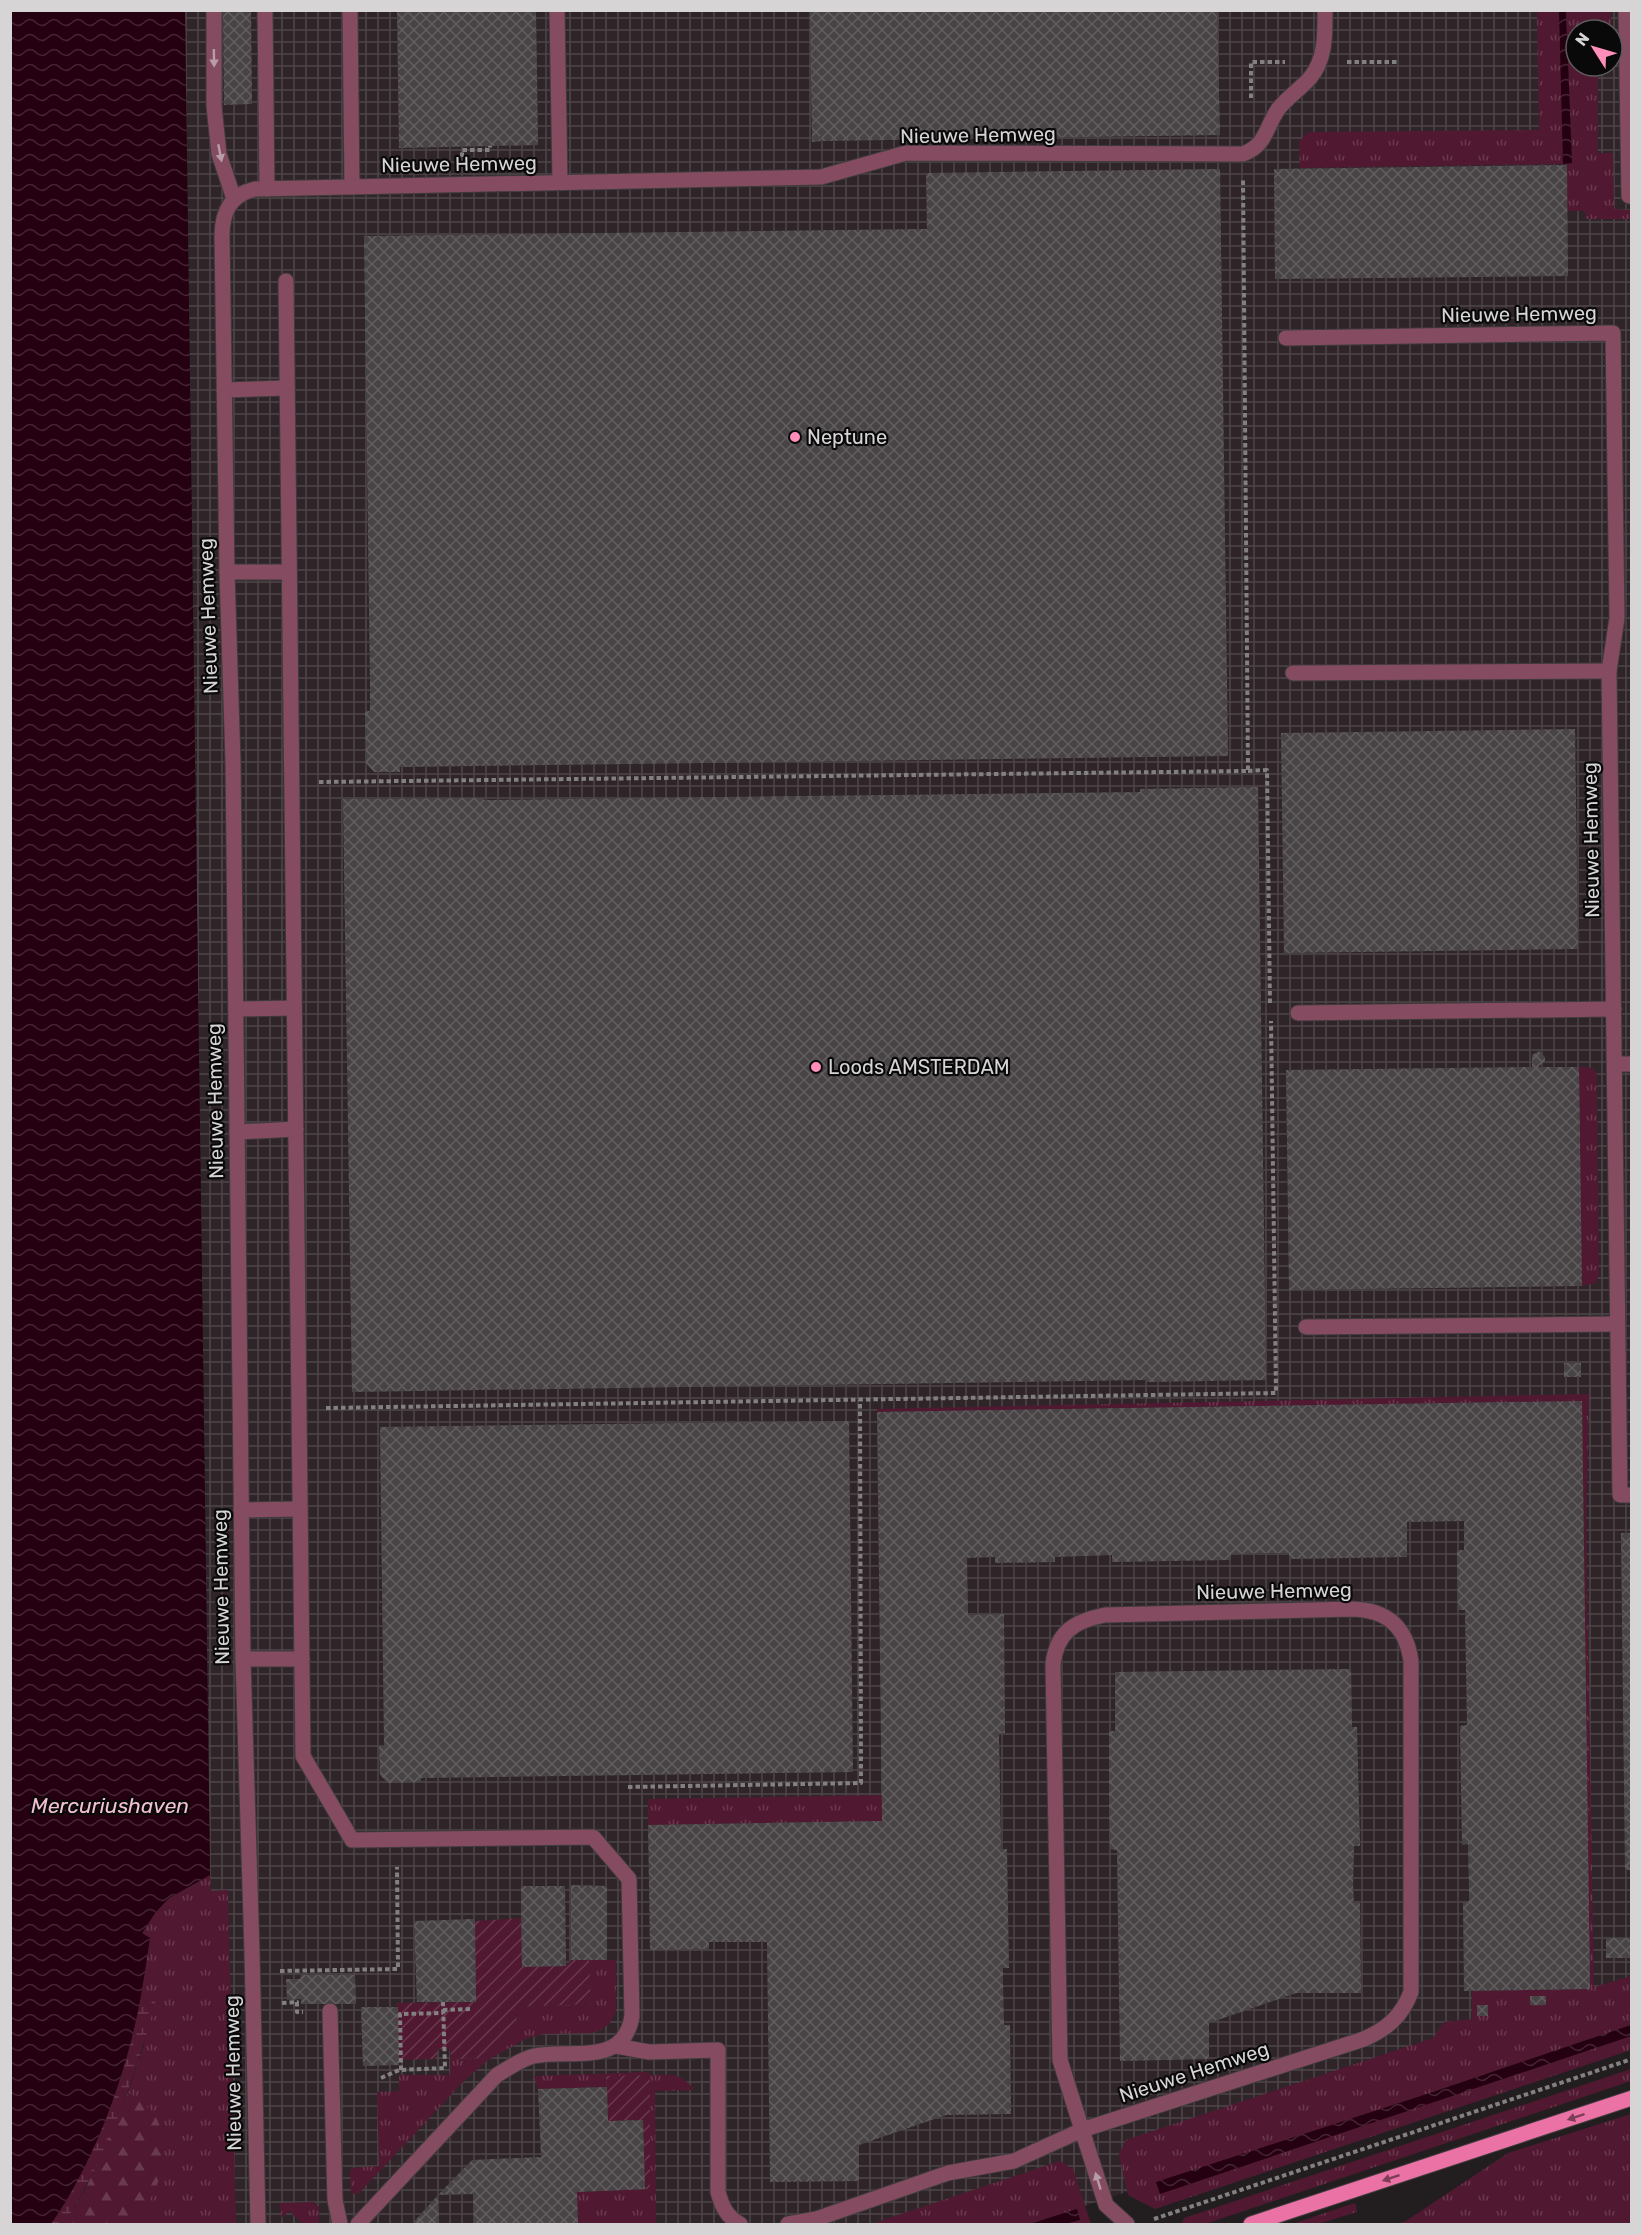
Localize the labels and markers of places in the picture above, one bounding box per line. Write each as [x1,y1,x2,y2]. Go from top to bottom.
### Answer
place label: Neptune [807,425,887,449]
marker: Neptune [788,430,802,444]
place label: Loods AMSTERDAM [828,1055,1010,1079]
marker: Loods AMSTERDAM [809,1060,823,1074]

